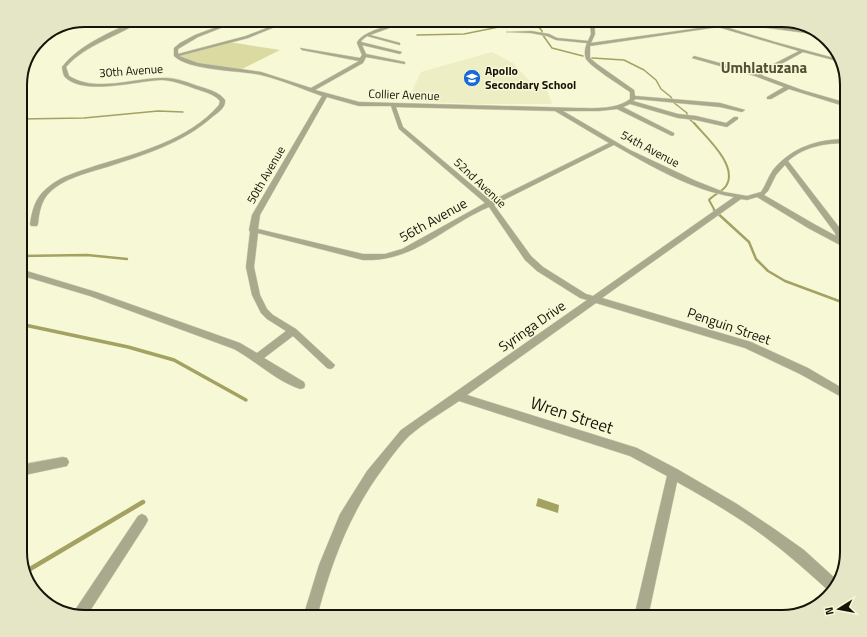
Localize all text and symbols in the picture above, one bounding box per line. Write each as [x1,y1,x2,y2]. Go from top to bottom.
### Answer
district label: Umhlatuzana [721,56,808,79]
street label: 30th Avenue [98,59,164,82]
place label: Apollo Secondary School [485,61,576,94]
school or university icon: Apollo Secondary School [462,68,482,88]
street label: Collier Avenue [368,84,440,105]
street label: 54th Avenue [617,125,683,172]
street label: 50th Avenue [241,142,290,207]
street label: 52nd Avenue [450,153,511,212]
street label: 56th Avenue [395,192,471,247]
street label: Syringa Drive [494,295,569,356]
street label: Penguin Street [685,301,774,350]
street label: Wren Street [527,389,617,441]
north arrow [819,589,859,629]
text: N [821,606,838,616]

